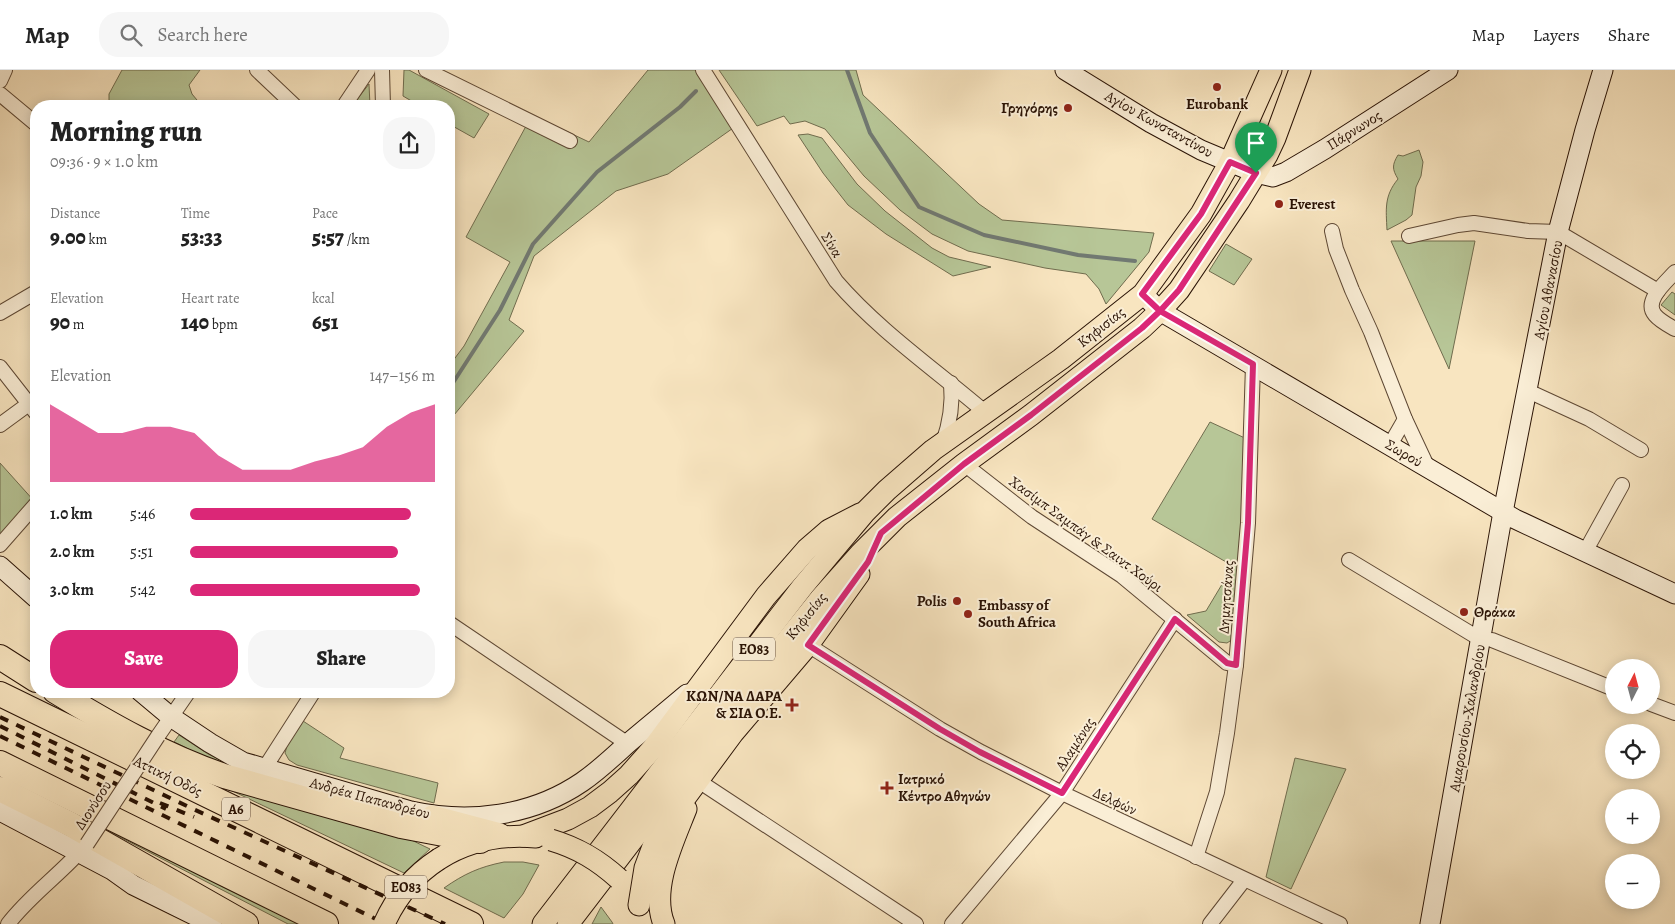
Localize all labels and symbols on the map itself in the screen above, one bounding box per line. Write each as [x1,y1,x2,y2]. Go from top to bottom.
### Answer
marker: Eurobank [1211,81,1223,93]
street label: Αγίου Κωνσταντίνου [1100,85,1217,162]
place label: Eurobank [1186,94,1248,114]
place label: Γρηγόρης [1001,98,1058,118]
marker: Γρηγόρης [1062,102,1074,114]
street label: Πάρνωνος [1323,105,1385,155]
pin [1235,122,1277,173]
place label: Everest [1289,194,1335,214]
marker: Everest [1273,198,1285,210]
street label: Σίνα [816,228,848,262]
street label: Αγίου Αθανασίου [1528,238,1567,342]
street label: Κηφισίας [1073,302,1129,352]
street label: Σωρού [1382,434,1426,472]
street label: Χασίμπ Σαμπάγ & Σαιντ Χούρι [1005,471,1167,597]
street label: Δημητσάνας [1213,560,1239,634]
street label: Κηφισίας [781,588,831,644]
place label: Polis [917,591,947,611]
marker: Polis [951,595,963,607]
place label: Embassy of South Africa [978,595,1057,632]
place label: Θράκα [1474,602,1515,622]
marker: Θράκα [1458,606,1470,618]
marker: Embassy of South Africa [962,608,974,620]
road number: ΕΟ83 [733,638,775,660]
street label: Αμαρουσίου-Χαλανδρίου [1444,643,1490,794]
north arrow [1605,659,1660,714]
place label: ΚΩΝ/ΝΑ ΔΑΡΑ & ΣΙΑ Ο.Ε. [686,686,783,723]
marker: ΚΩΝ/ΝΑ ΔΑΡΑ & ΣΙΑ Ο.Ε. [786,699,798,711]
street label: Αλαμάνας [1050,714,1100,775]
street label: Αττική Οδός [129,750,206,801]
place label: Ιατρικό Κέντρο Αθηνών [898,769,990,806]
street label: Ανδρέα Παπανδρέου [307,772,432,824]
street label: Διονύσου [70,776,116,833]
marker: Ιατρικό Κέντρο Αθηνών [880,781,894,795]
street label: Δελφών [1090,782,1140,820]
road number: Α6 [222,798,250,821]
road number: ΕΟ83 [385,876,427,899]

